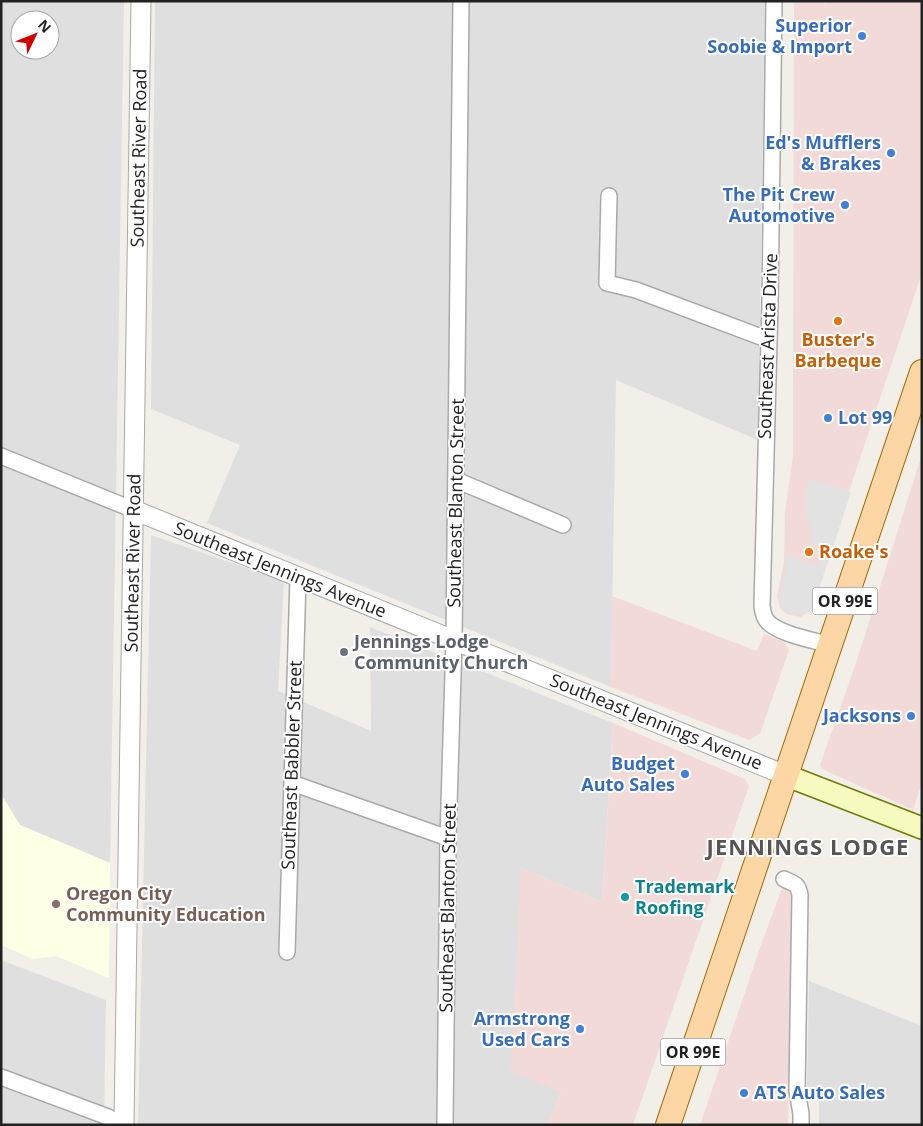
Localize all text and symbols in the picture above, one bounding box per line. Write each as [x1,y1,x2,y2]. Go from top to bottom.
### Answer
north arrow [10,10,60,60]
place label: Superior Soobie & Import [707,13,852,58]
text: N [34,15,56,36]
marker: Superior Soobie & Import [856,30,868,42]
street label: Southeast River Road [124,68,152,248]
place label: Ed's Mufflers & Brakes [765,130,881,175]
marker: Ed's Mufflers & Brakes [885,147,897,159]
place label: The Pit Crew Automotive [722,182,836,227]
marker: The Pit Crew Automotive [839,199,851,211]
street label: Southeast Arista Drive [752,253,782,439]
marker: Buster's Barbeque [832,315,844,327]
place label: Buster's Barbeque [794,327,882,372]
street label: Southeast Blanton Street [441,398,469,608]
place label: Lot 99 [838,405,892,429]
marker: Lot 99 [822,412,834,424]
street label: Southeast River Road [118,473,146,653]
street label: Southeast Jennings Avenue [171,515,390,623]
place label: Roake's [819,539,888,563]
marker: Roake's [803,546,815,558]
road number: OR 99E [812,588,878,614]
place label: Jennings Lodge Community Church [352,629,528,674]
marker: Jennings Lodge Community Church [338,646,350,658]
street label: Southeast Babbler Street [275,660,307,870]
street label: Southeast Jennings Avenue [547,667,766,775]
place label: Jacksons [821,703,901,727]
marker: Jacksons [905,710,917,722]
place label: Budget Auto Sales [581,751,675,796]
marker: Budget Auto Sales [679,768,691,780]
street label: Southeast Blanton Street [433,803,461,1013]
district label: JENNINGS LODGE [705,831,909,861]
place label: Trademark Roofing [635,874,735,919]
place label: Oregon City Community Education [66,881,266,926]
marker: Trademark Roofing [619,891,631,903]
marker: Oregon City Community Education [50,898,62,910]
place label: Armstrong Used Cars [474,1006,570,1051]
marker: Armstrong Used Cars [574,1023,586,1035]
road number: OR 99E [660,1038,726,1066]
place label: ATS Auto Sales [754,1080,885,1104]
marker: ATS Auto Sales [738,1087,750,1099]

